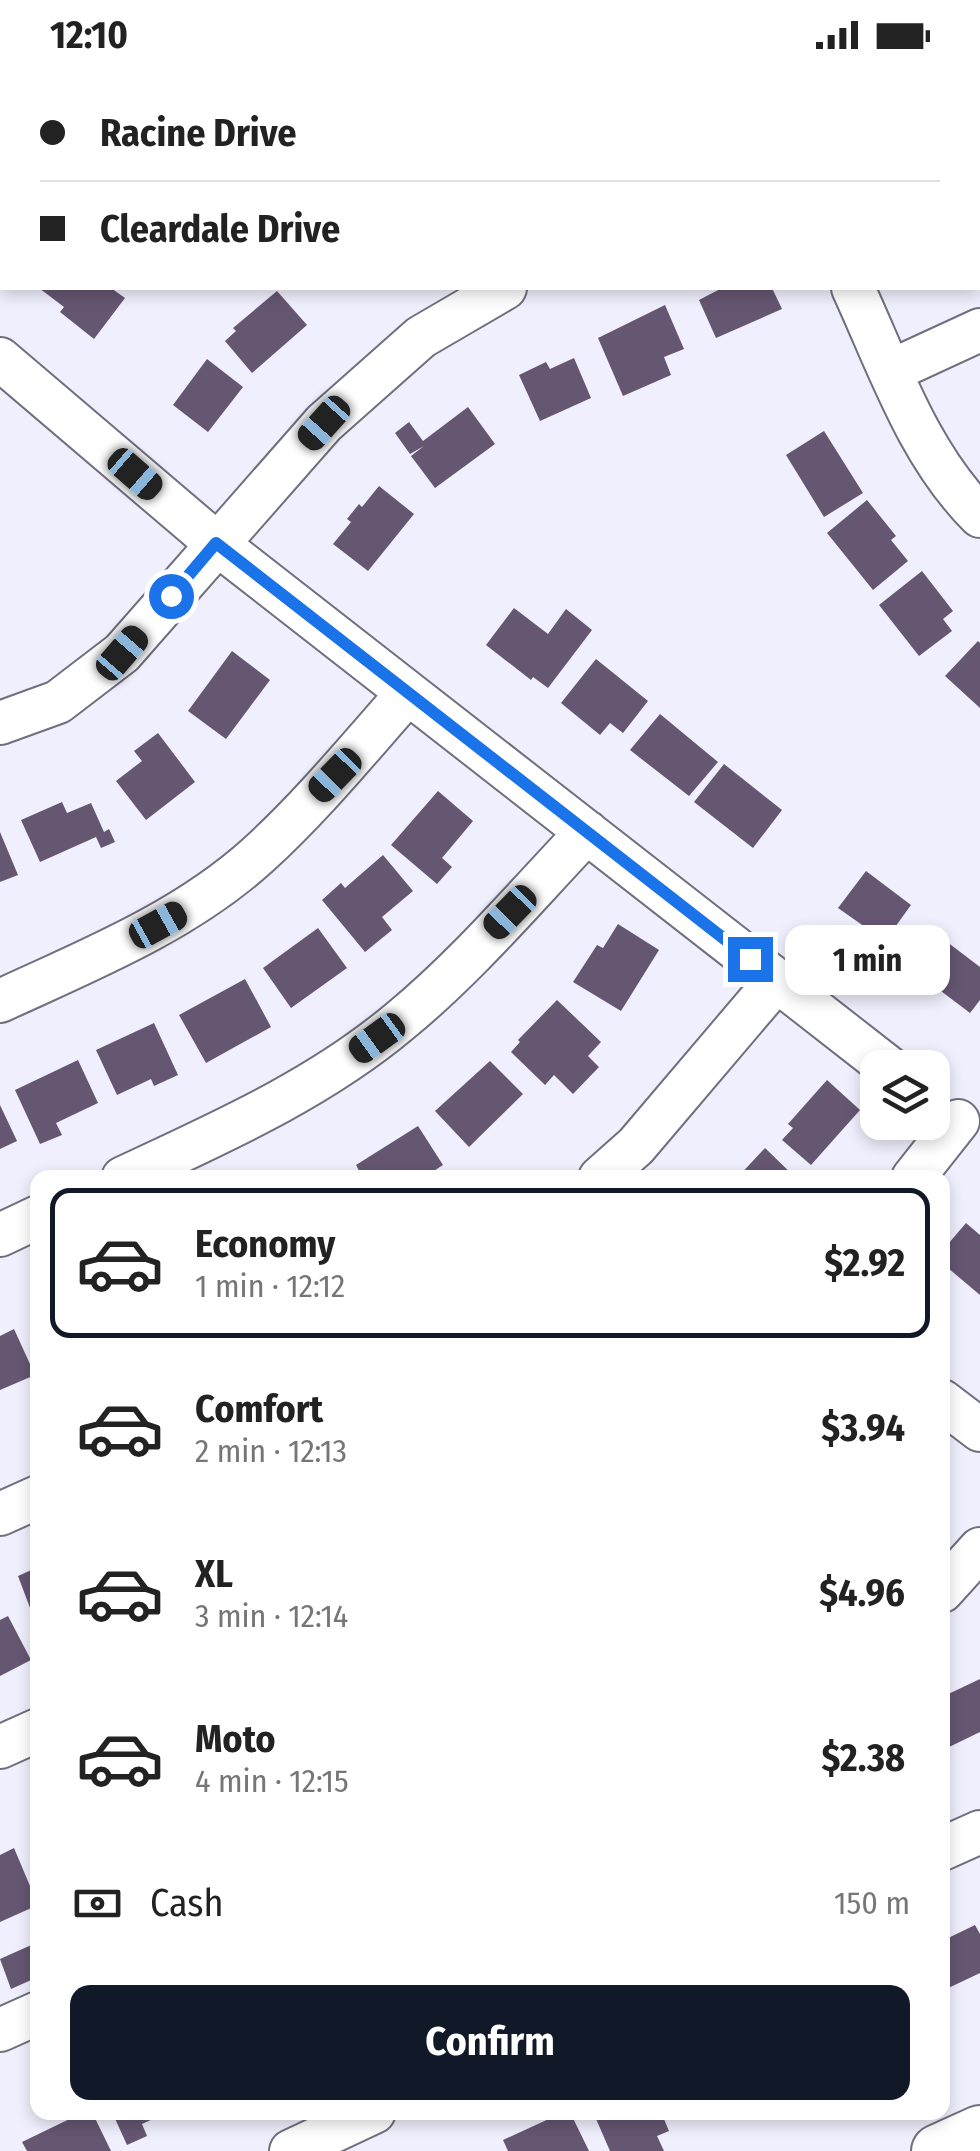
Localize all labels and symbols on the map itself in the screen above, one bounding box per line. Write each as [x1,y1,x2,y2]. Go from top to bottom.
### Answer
car [293,391,355,455]
car [103,443,167,505]
route start [149,574,194,619]
car [91,621,153,685]
car [303,743,367,807]
car [478,880,542,944]
car [124,897,192,953]
callout: 1 min [785,924,950,994]
route end [728,937,773,982]
car [344,1008,410,1068]

